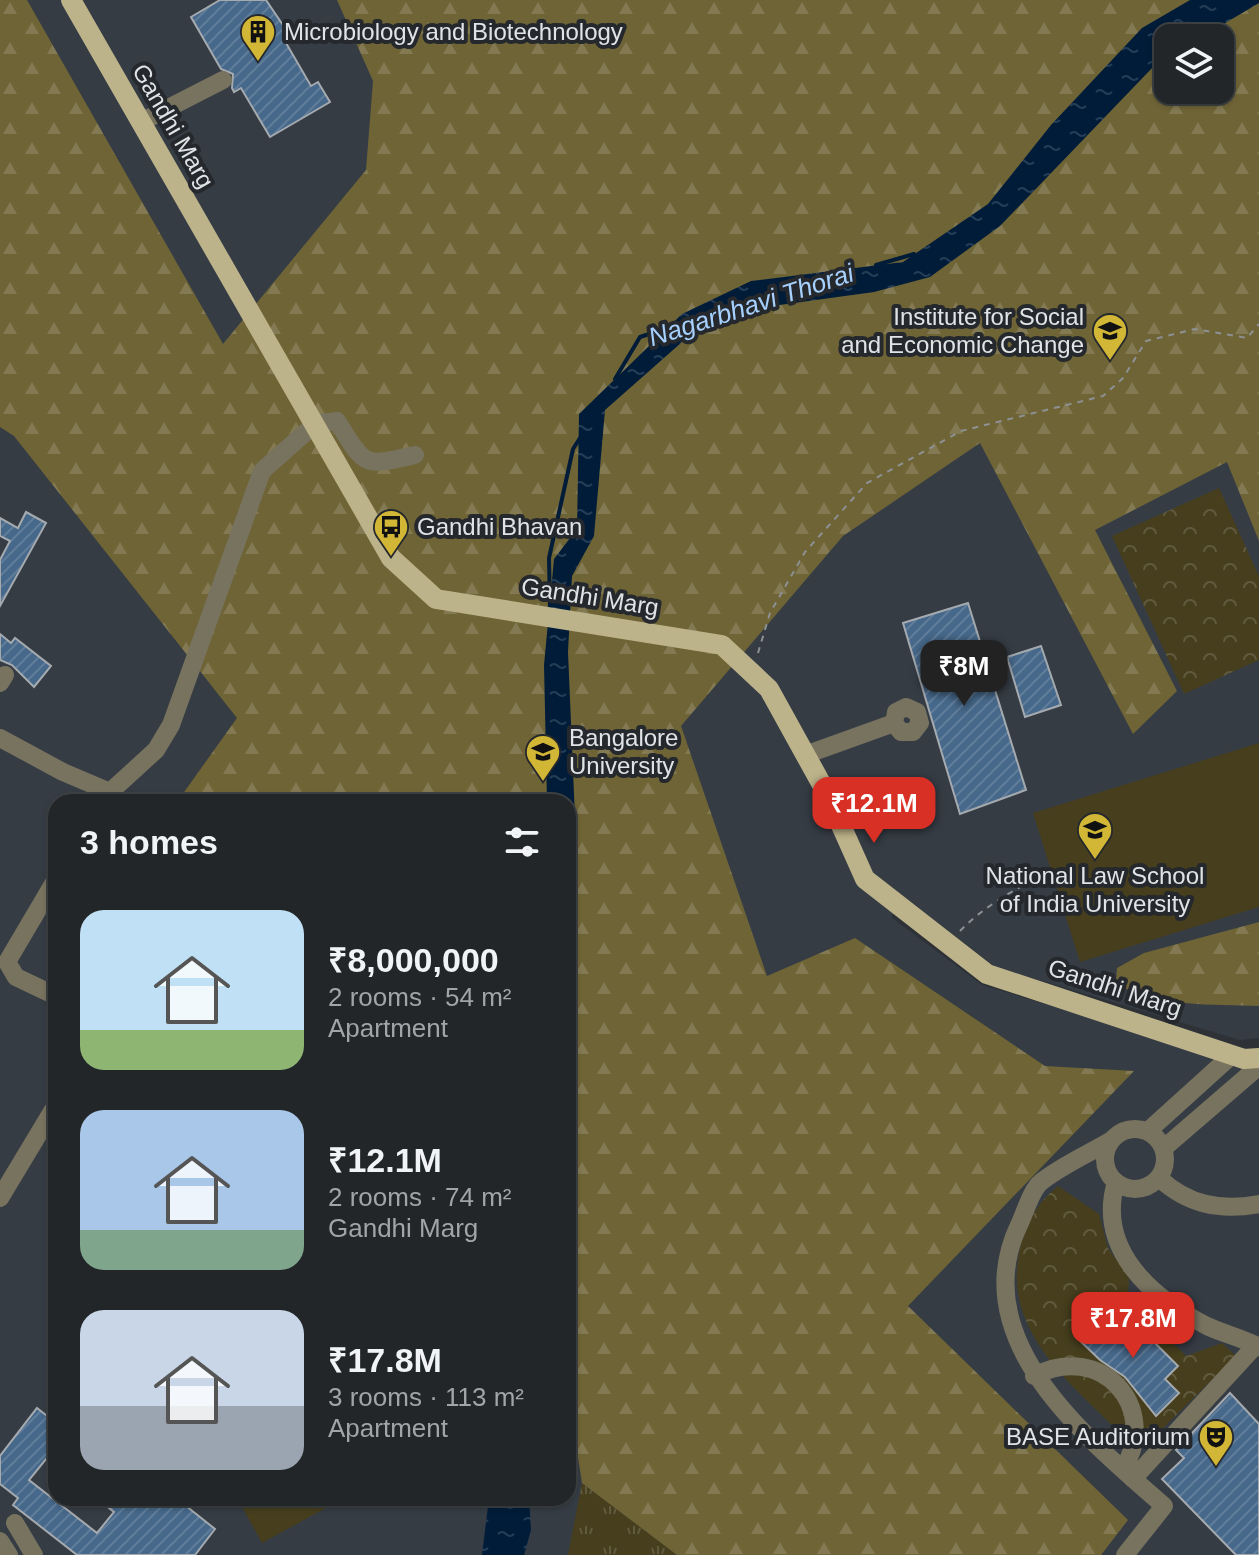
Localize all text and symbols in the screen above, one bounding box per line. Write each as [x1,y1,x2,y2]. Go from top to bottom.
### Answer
building icon: Microbiology and Biotechnology [239,13,277,63]
place label: Microbiology and Biotechnology [284,18,623,45]
map controls [1154,24,1234,104]
button: layers [1154,24,1234,104]
street label: Gandhi Marg [127,59,220,193]
water label: Nagarbhavi Thorai [645,257,859,352]
place label: Institute for Social and Economic Change [841,303,1084,358]
school or university icon: Institute for Social and Economic Change [1091,312,1129,362]
bus stop icon: Gandhi Bhavan [372,508,410,558]
place label: Gandhi Bhavan [417,513,582,540]
street label: Gandhi Marg [519,572,661,621]
pin: ₹8M [925,640,1003,708]
text: ₹8M [939,651,990,681]
place label: Bangalore University [569,724,678,779]
school or university icon: Bangalore University [524,733,562,783]
pin: ₹12.1M [809,777,939,845]
text: ₹12.1M [830,788,918,818]
school or university icon: National Law School of India University [1076,811,1114,861]
icon: filters [500,820,544,864]
text: 3 homes [80,823,218,861]
place label: National Law School of India University [986,862,1204,917]
text: ₹8,000,000 [328,941,499,979]
icon: home [144,942,240,1038]
street label: Gandhi Marg [1045,953,1185,1022]
text: 2 rooms · 54 m² [328,982,512,1012]
text: Apartment [328,1013,448,1043]
text: ₹12.1M [328,1141,442,1179]
icon: home [144,1142,240,1238]
text: 2 rooms · 74 m² [328,1182,512,1212]
text: Gandhi Marg [328,1213,478,1243]
pin: ₹17.8M [1068,1292,1198,1360]
text: ₹17.8M [1089,1303,1177,1333]
text: ₹17.8M [328,1341,442,1379]
icon: home [144,1342,240,1438]
text: 3 rooms · 113 m² [328,1382,524,1412]
text: Apartment [328,1413,448,1443]
theatre icon: BASE Auditorium [1197,1418,1235,1468]
place label: BASE Auditorium [1006,1423,1190,1450]

